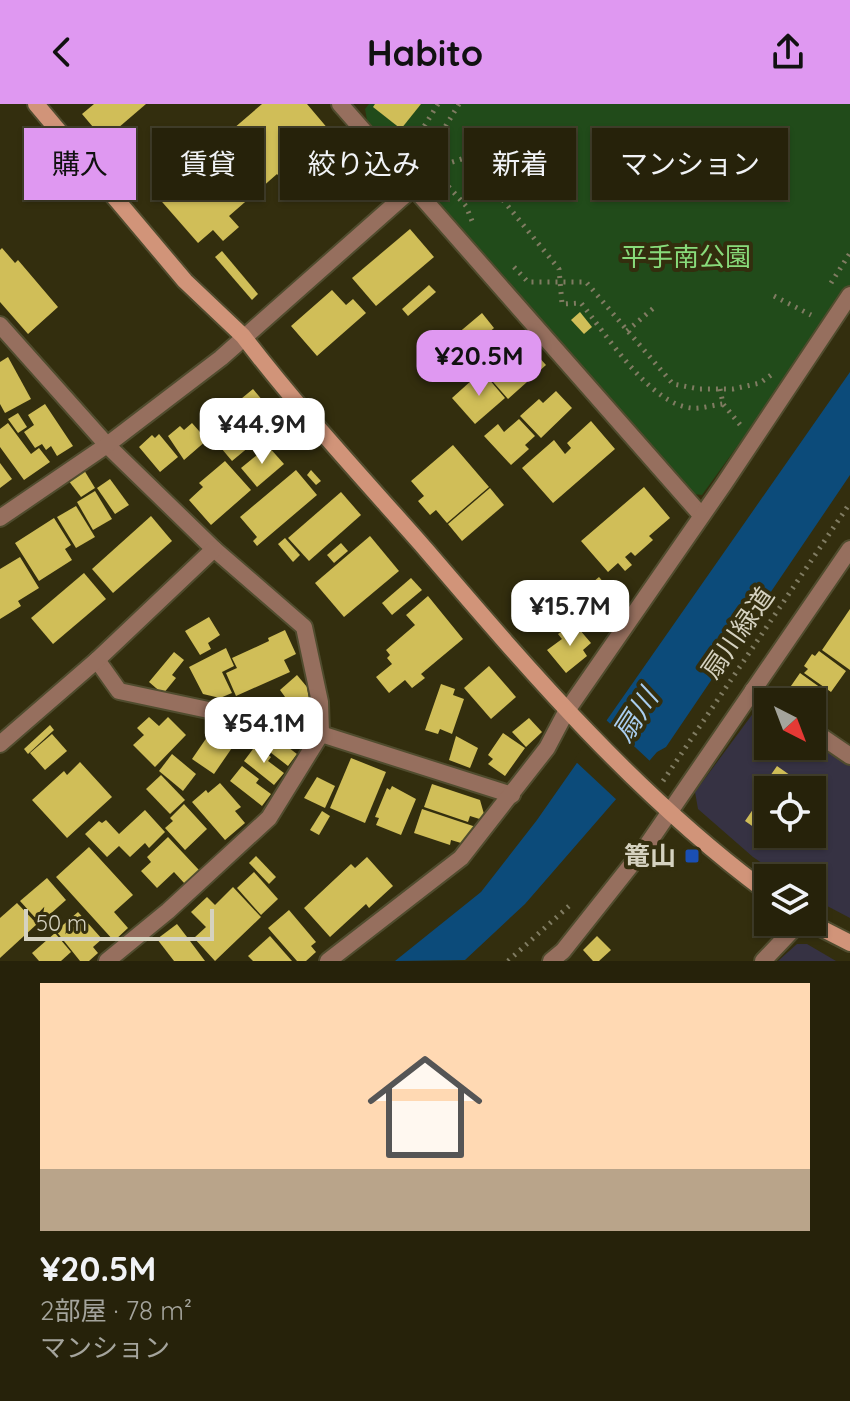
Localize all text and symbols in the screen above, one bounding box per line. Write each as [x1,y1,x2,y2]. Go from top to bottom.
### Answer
icon: back [40,30,84,74]
text: Habito [367,30,483,75]
icon: share [766,30,810,74]
chip: 購入 [24,128,136,200]
chip: 賃貸 [152,128,264,200]
chip: 絞り込み [280,128,448,200]
chip: 新着 [464,128,576,200]
chip: マンション [592,128,788,200]
park label: 平手南公園 [621,240,751,273]
pin: ¥20.5M [414,330,544,398]
text: ¥20.5M [435,339,524,372]
pin: ¥44.9M [197,398,327,466]
text: ¥44.9M [218,407,306,440]
pin: ¥15.7M [505,580,635,648]
street label: 扇川緑道 [694,581,781,685]
text: ¥15.7M [529,589,611,622]
water label: 扇川 [605,679,666,748]
north arrow [754,688,826,760]
map controls [754,688,826,936]
pin: ¥54.1M [199,697,329,765]
text: ¥54.1M [223,706,305,739]
button: locate [754,776,826,848]
place label: 篭山 [624,839,676,872]
marker: 篭山 [683,847,701,865]
button: layers [754,864,826,936]
scale bar [24,905,214,941]
text: 50 m [36,909,87,937]
icon: home [353,1035,497,1179]
text: ¥20.5M [40,1247,156,1290]
text: 2部屋 · 78 m² [40,1294,192,1327]
text: マンション [40,1331,170,1364]

